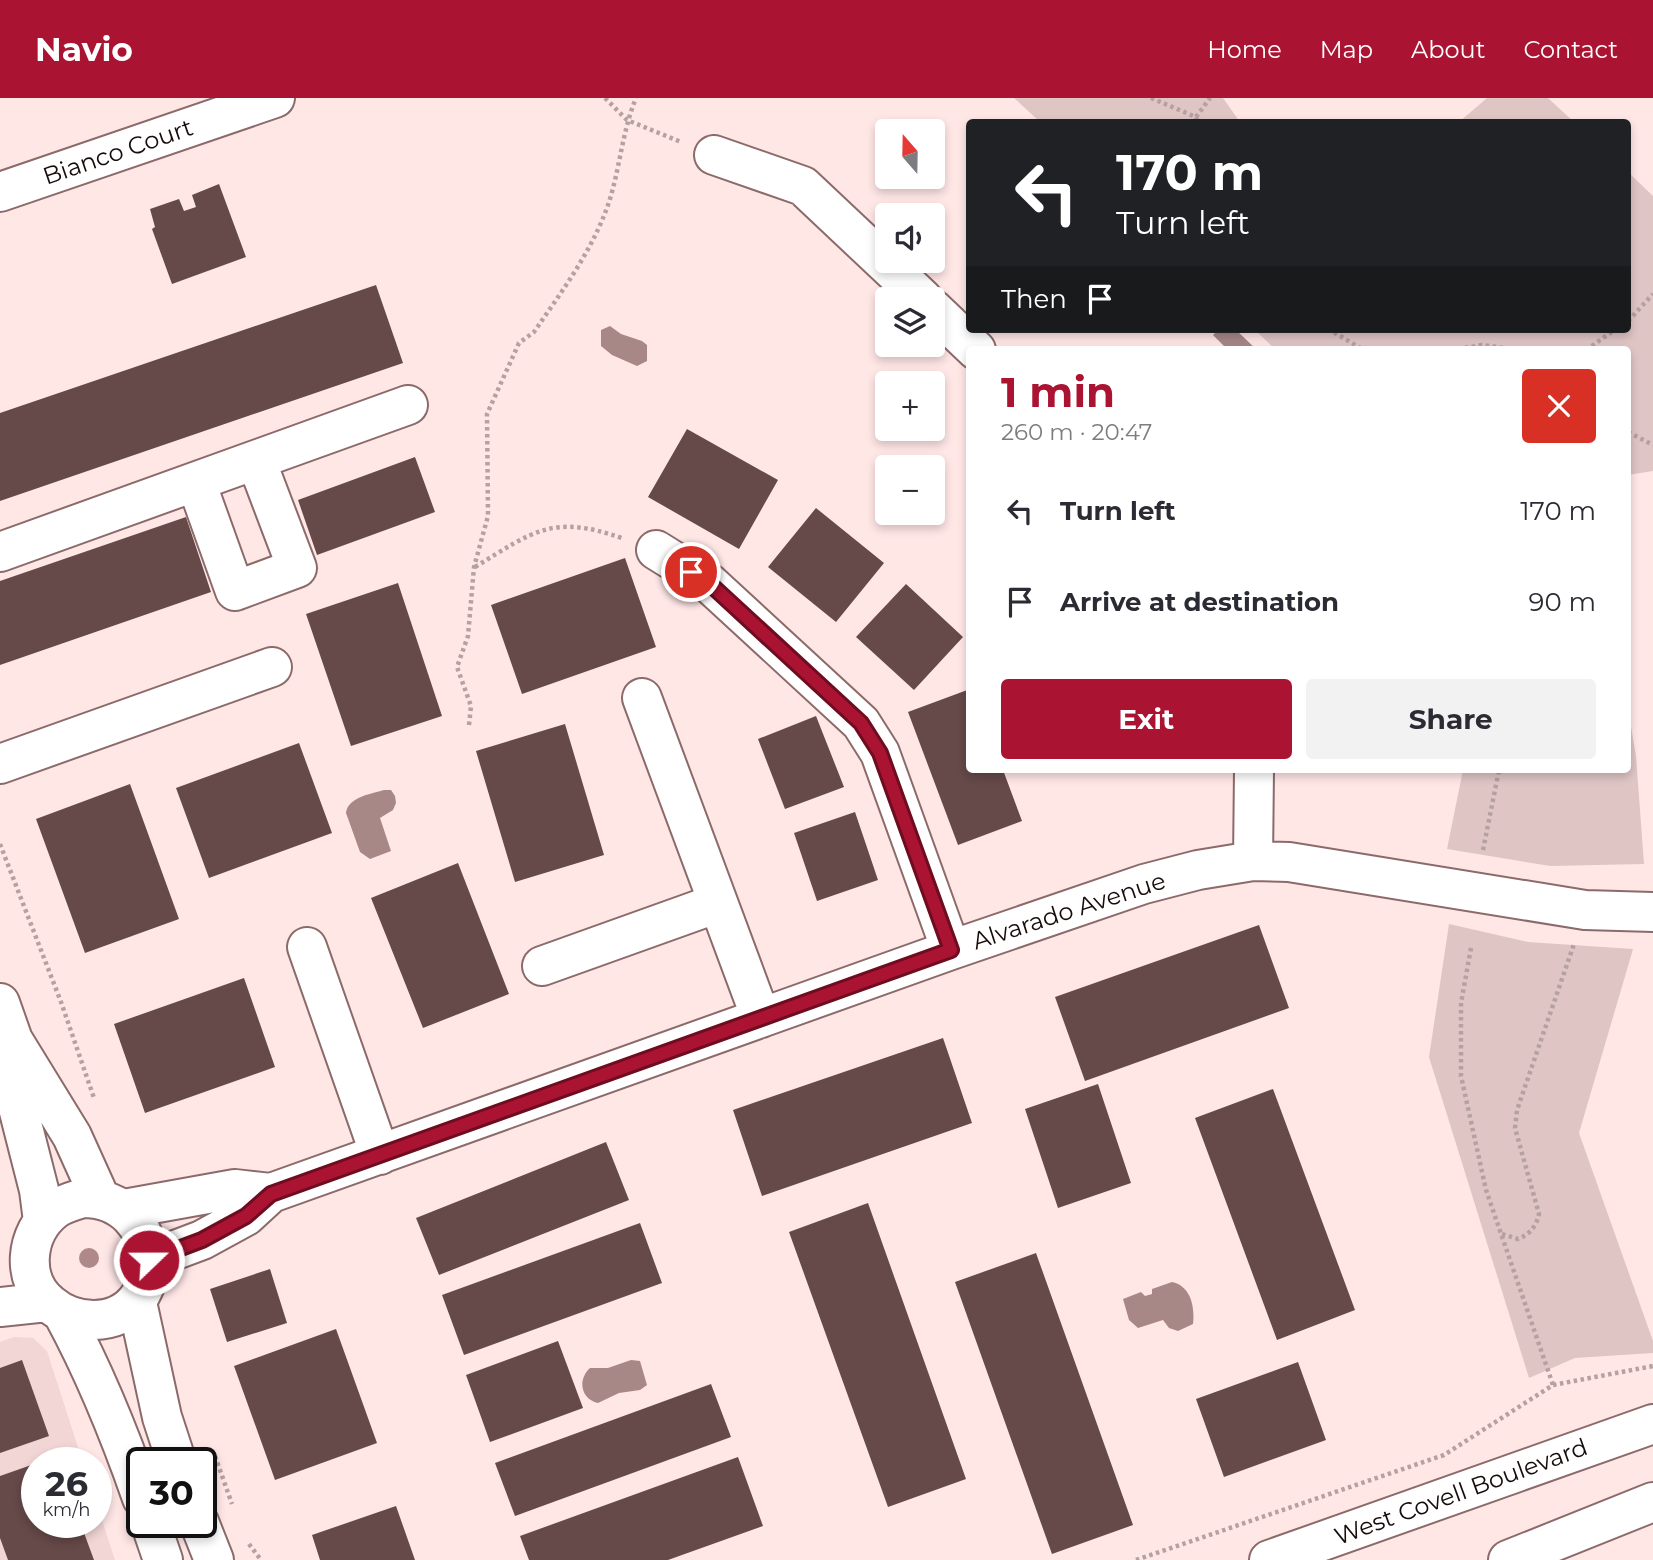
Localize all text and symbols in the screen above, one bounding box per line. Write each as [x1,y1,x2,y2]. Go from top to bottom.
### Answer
text: Navio [35,29,133,69]
text: Home [1207,35,1282,64]
text: Map [1320,35,1373,64]
text: About [1411,35,1485,64]
text: Contact [1523,35,1618,64]
street label: Bianco Court [39,112,197,191]
north arrow [875,119,945,189]
map controls [875,119,945,525]
text: 170 m [1116,143,1263,202]
icon: left [1001,147,1092,238]
button: sound [875,203,945,273]
text: Turn left [1116,203,1250,242]
icon: arrive [1081,280,1119,318]
text: Then [1001,283,1067,315]
button: layers [875,287,945,357]
text: 1 min [1001,366,1115,418]
button: close [1522,369,1596,443]
button: + [875,371,945,441]
text: 260 m · 20:47 [1001,418,1152,446]
button: − [875,455,945,525]
icon: left [1001,492,1039,530]
text: Turn left [1060,495,1176,527]
text: 170 m [1520,495,1596,527]
pin [661,542,721,602]
icon: arrive [672,553,710,591]
icon: arrive [1001,583,1039,621]
text: Arrive at destination [1060,586,1339,618]
text: 90 m [1529,586,1596,618]
button: Exit [1001,679,1292,759]
button: Share [1306,679,1596,759]
street label: Alvarado Avenue [969,866,1169,955]
position arrow [112,1223,186,1297]
street label: West Covell Boulevard [1330,1432,1591,1551]
speed limit sign: 30 [126,1447,217,1538]
text: 26 [45,1462,88,1505]
text: km/h [42,1499,91,1521]

